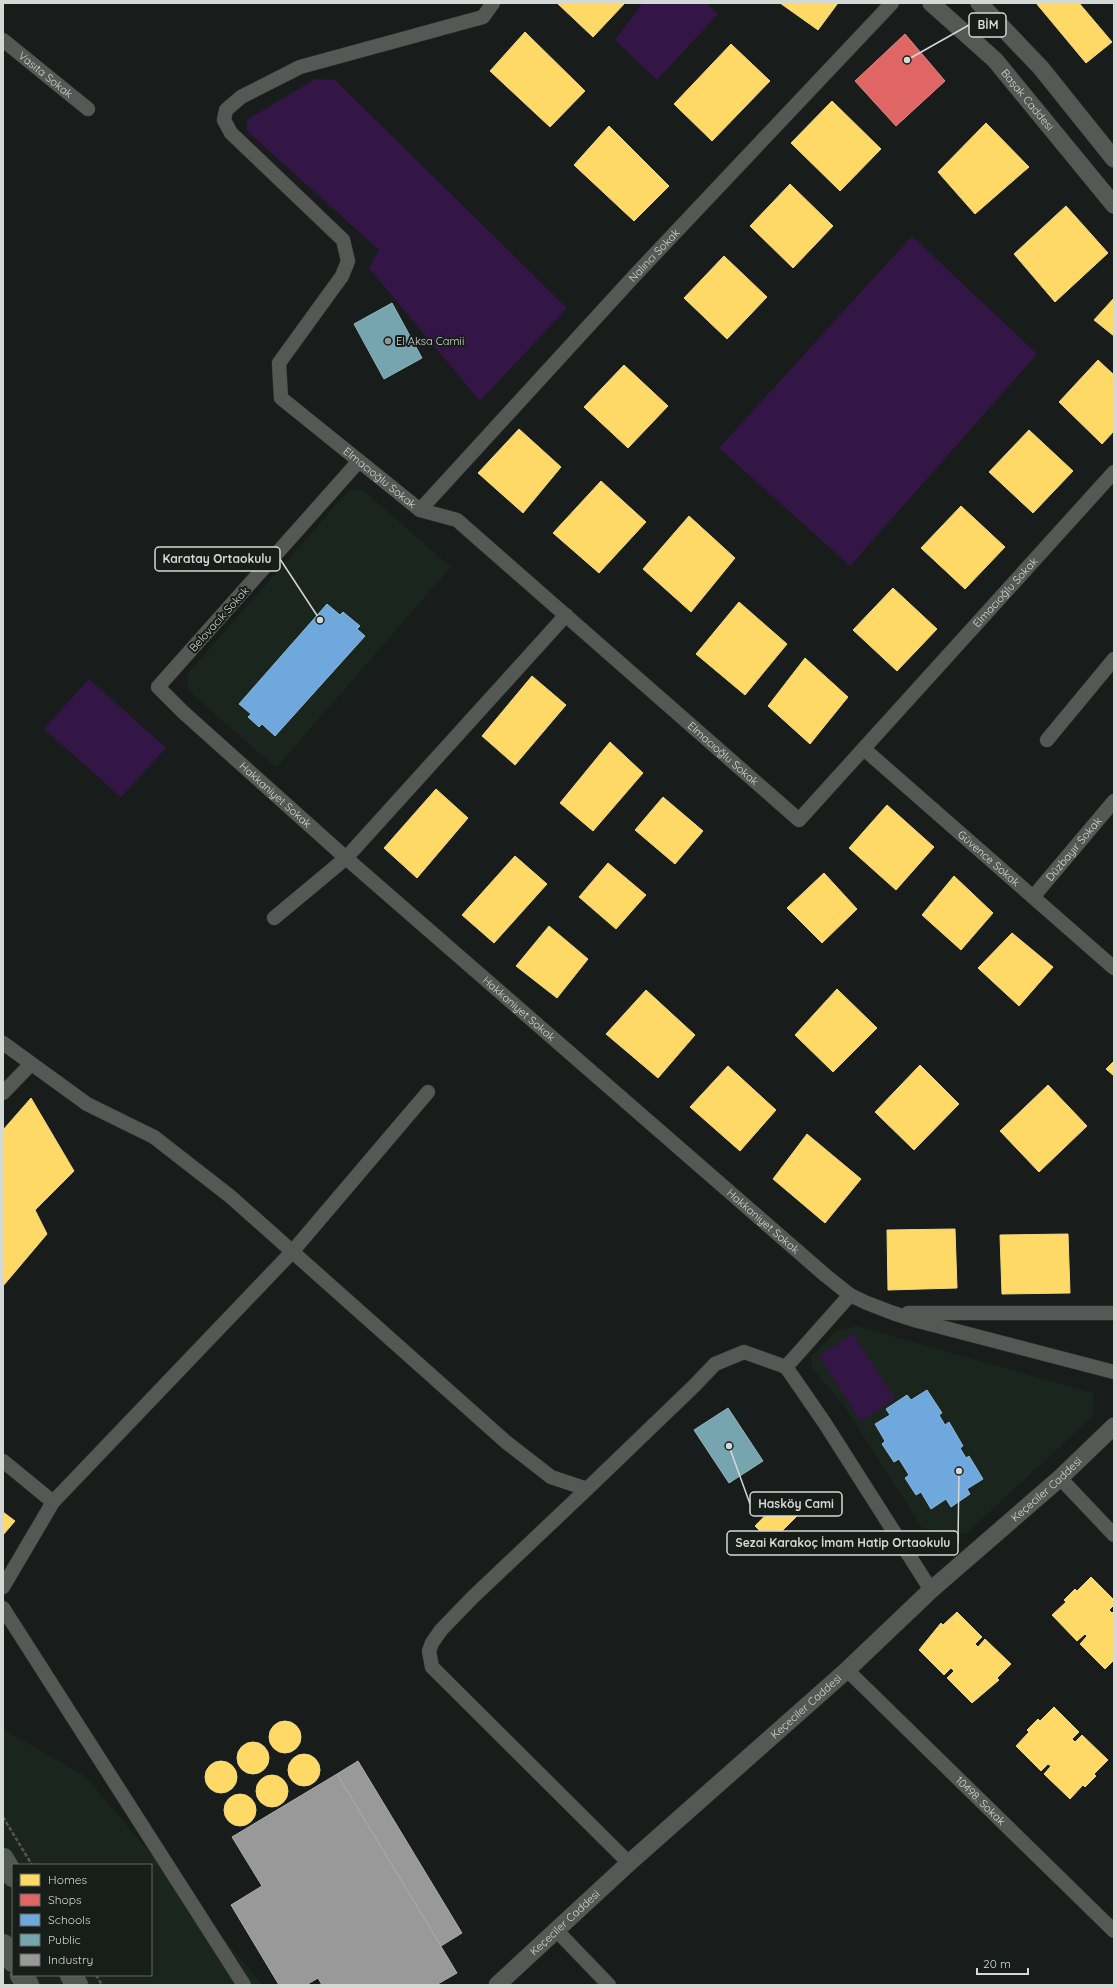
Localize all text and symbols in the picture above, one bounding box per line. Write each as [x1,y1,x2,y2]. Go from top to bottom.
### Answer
callout: BİM [969,13,1006,37]
text: BİM [978,17,999,32]
street label: Vasıta Sokak [16,48,76,101]
street label: Başak Caddesi [998,66,1057,133]
street label: Nalıncı Sokak [625,225,683,285]
place label: El Aksa Camii [396,334,464,348]
marker: El Aksa Camii [383,336,393,346]
street label: Elmacıoğlu Sokak [340,444,419,511]
callout: Karatay Ortaokulu [155,547,280,571]
text: Karatay Ortaokulu [162,551,272,566]
street label: Elmacıoğlu Sokak [970,554,1041,630]
street label: Belovacık Sokak [186,583,252,655]
street label: Elmacıoğlu Sokak [685,719,762,789]
street label: Hakkaniyet Sokak [237,759,315,831]
street label: Düzbayır Sokak [1043,814,1105,884]
street label: Güvence Sokak [955,827,1023,890]
street label: Hakkaniyet Sokak [480,973,558,1044]
street label: Hakkaniyet Sokak [724,1186,803,1257]
street label: Keçeciler Caddesi [1008,1454,1085,1525]
callout: Hasköy Cami [750,1492,842,1516]
text: Hasköy Cami [758,1496,834,1511]
callout: Sezai Karakoç İmam Hatip Ortaokulu [727,1531,958,1555]
text: Sezai Karakoç İmam Hatip Ortaokulu [736,1535,950,1550]
street label: Keçeciler Caddesi [767,1671,844,1742]
street label: 10498. Sokak [953,1773,1009,1828]
legend [12,1864,152,1976]
text: Homes [48,1872,88,1887]
street label: Keçeciler Caddesi [527,1887,602,1958]
text: Shops [48,1892,82,1907]
text: Schools [48,1912,91,1927]
text: Public [48,1932,81,1947]
scale bar [977,1950,1028,1976]
text: Industry [48,1952,93,1967]
text: 20 m [983,1956,1011,1971]

